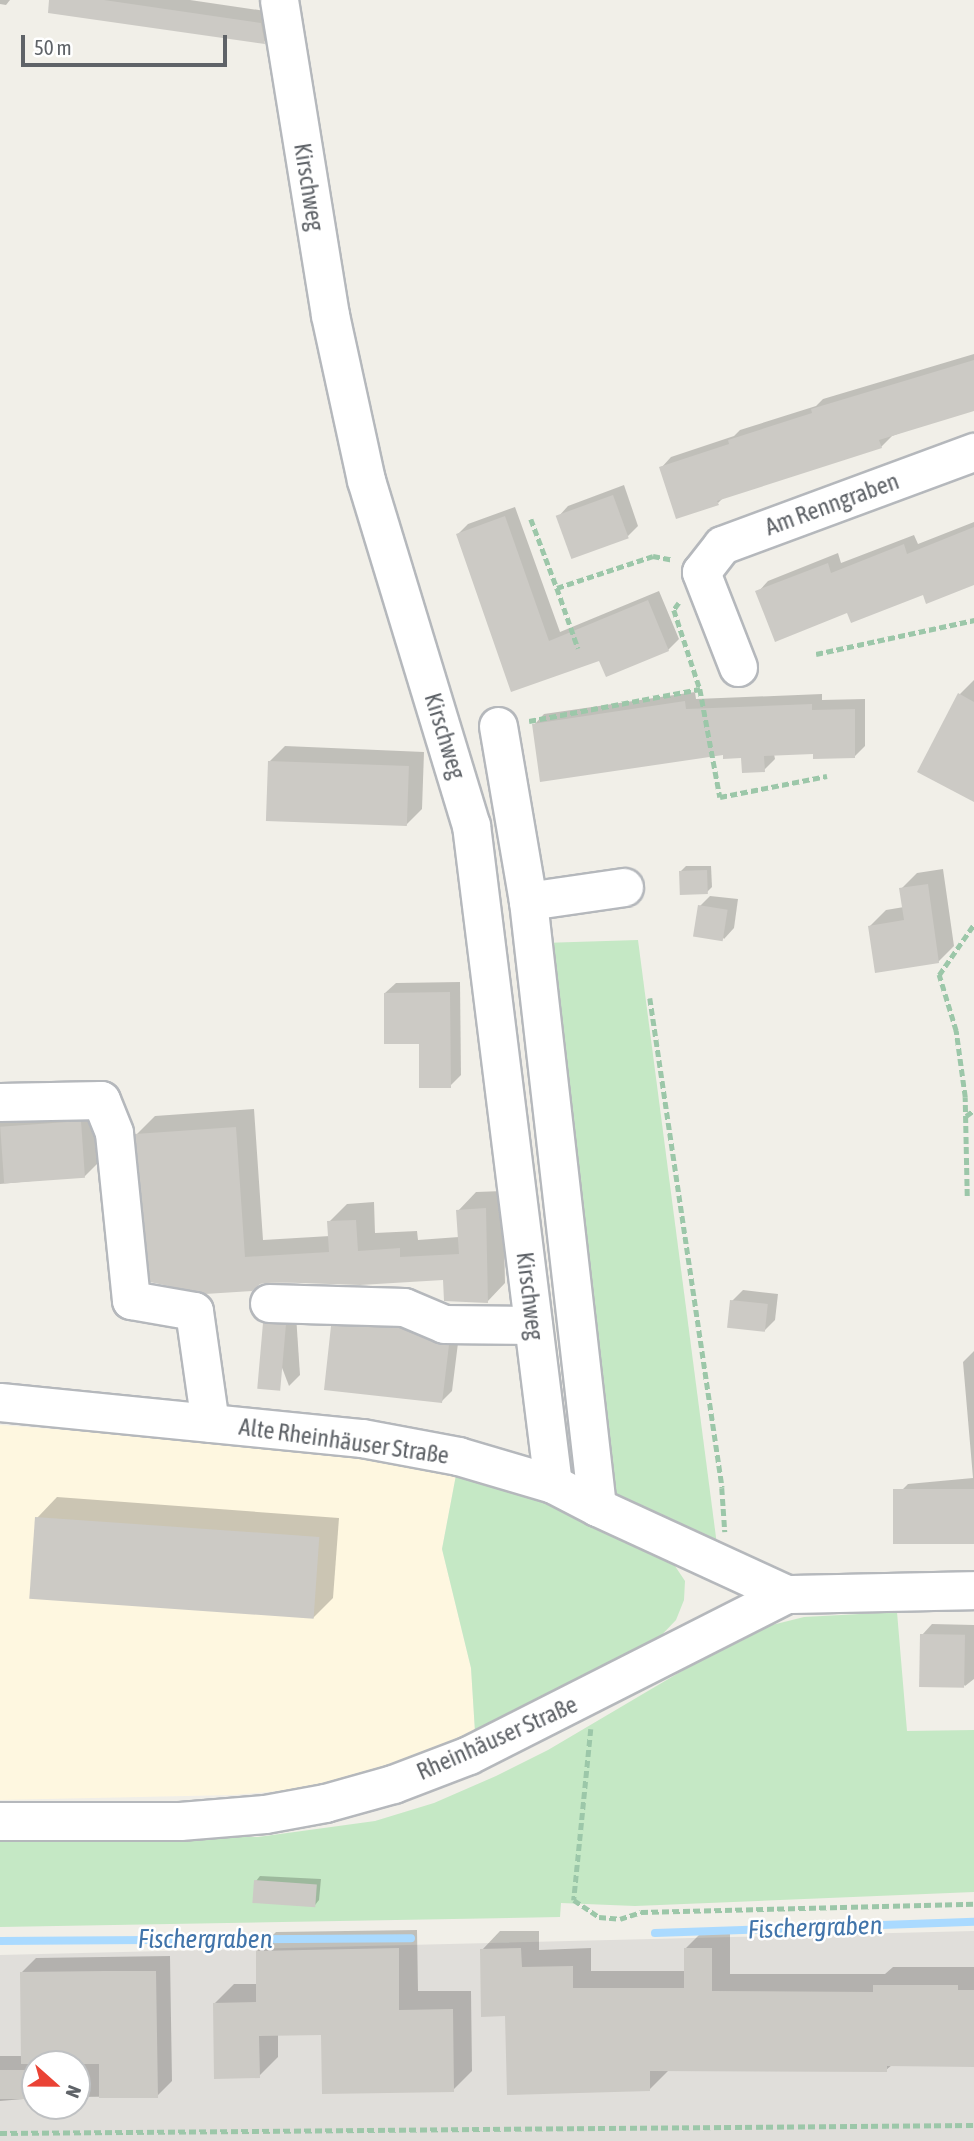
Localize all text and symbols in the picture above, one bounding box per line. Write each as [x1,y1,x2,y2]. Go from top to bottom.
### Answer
scale bar [24,21,231,65]
text: 50 m [34,35,72,59]
street label: Kirschweg [288,141,330,233]
street label: Am Renngraben [761,466,903,542]
street label: Kirschweg [418,689,472,783]
street label: Kirschweg [510,1250,550,1342]
street label: Alte Rheinhäuser Straße [237,1412,451,1470]
street label: Rheinhäuser Straße [412,1690,582,1786]
water label: Fischergraben [747,1910,883,1946]
water label: Fischergraben [138,1924,272,1956]
north arrow [21,2050,91,2120]
text: N [61,2083,86,2101]

